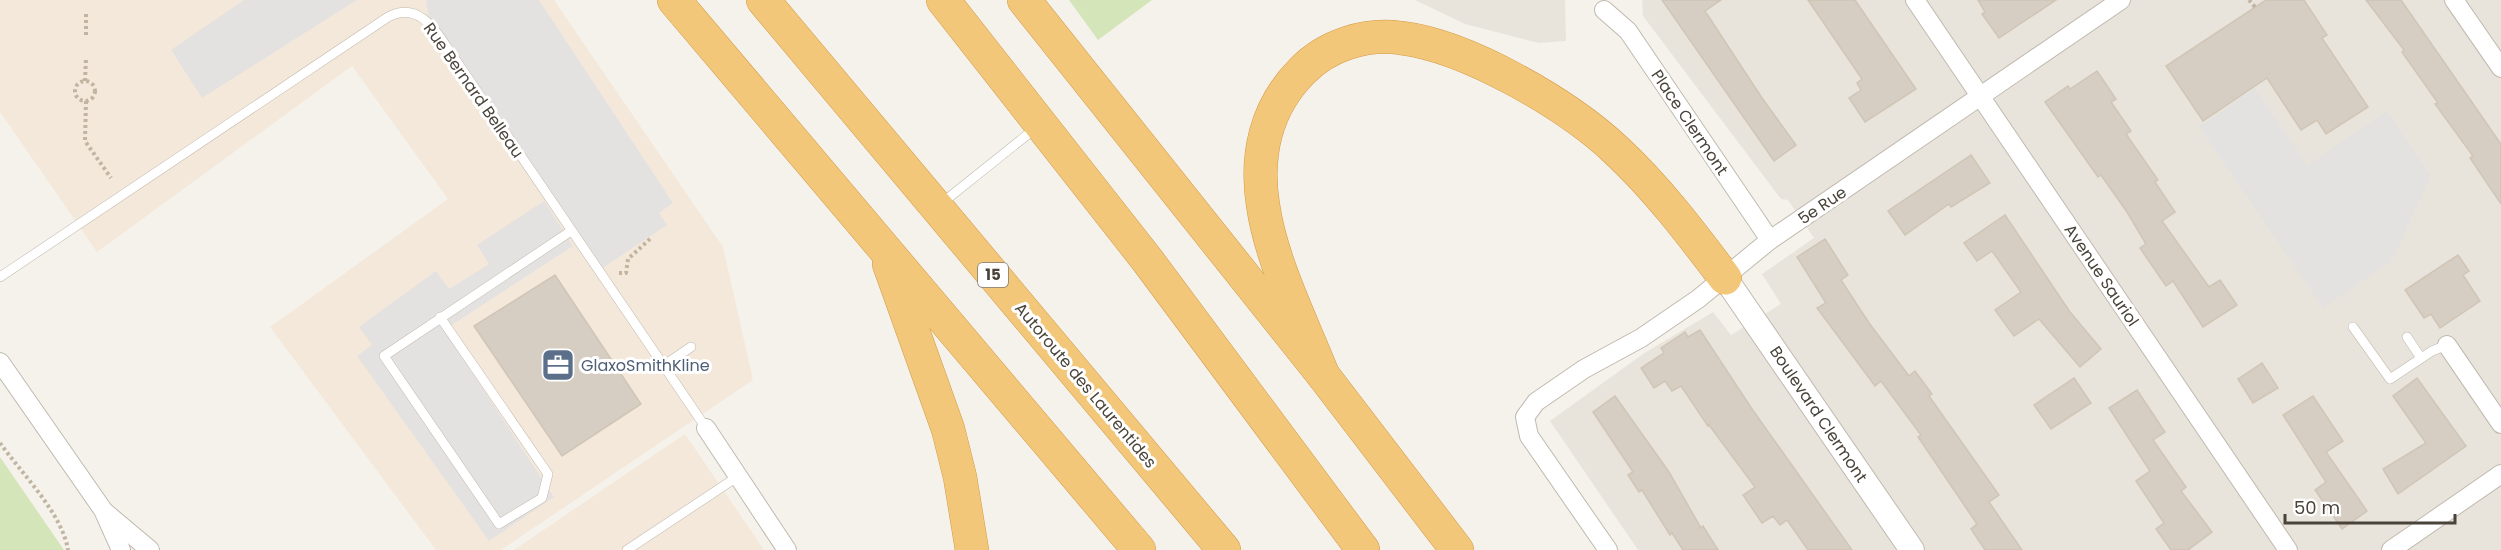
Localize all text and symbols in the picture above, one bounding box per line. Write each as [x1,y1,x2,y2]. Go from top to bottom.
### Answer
street label: Rue Bernard Belleau [418,18,529,163]
street label: Place Clermont [1646,65,1734,180]
street label: 5e Rue [1793,181,1851,230]
street label: Avenue Sauriol [2059,220,2144,331]
road number: 15 [978,263,1008,287]
street label: Autoroute des Laurentides [1009,298,1162,473]
street label: Boulevard Clermont [1764,342,1873,487]
office icon: GlaxoSmithKline [540,347,576,383]
place label: GlaxoSmithKline [581,354,710,377]
scale bar [2285,487,2454,525]
text: 50 m [2294,495,2340,520]

